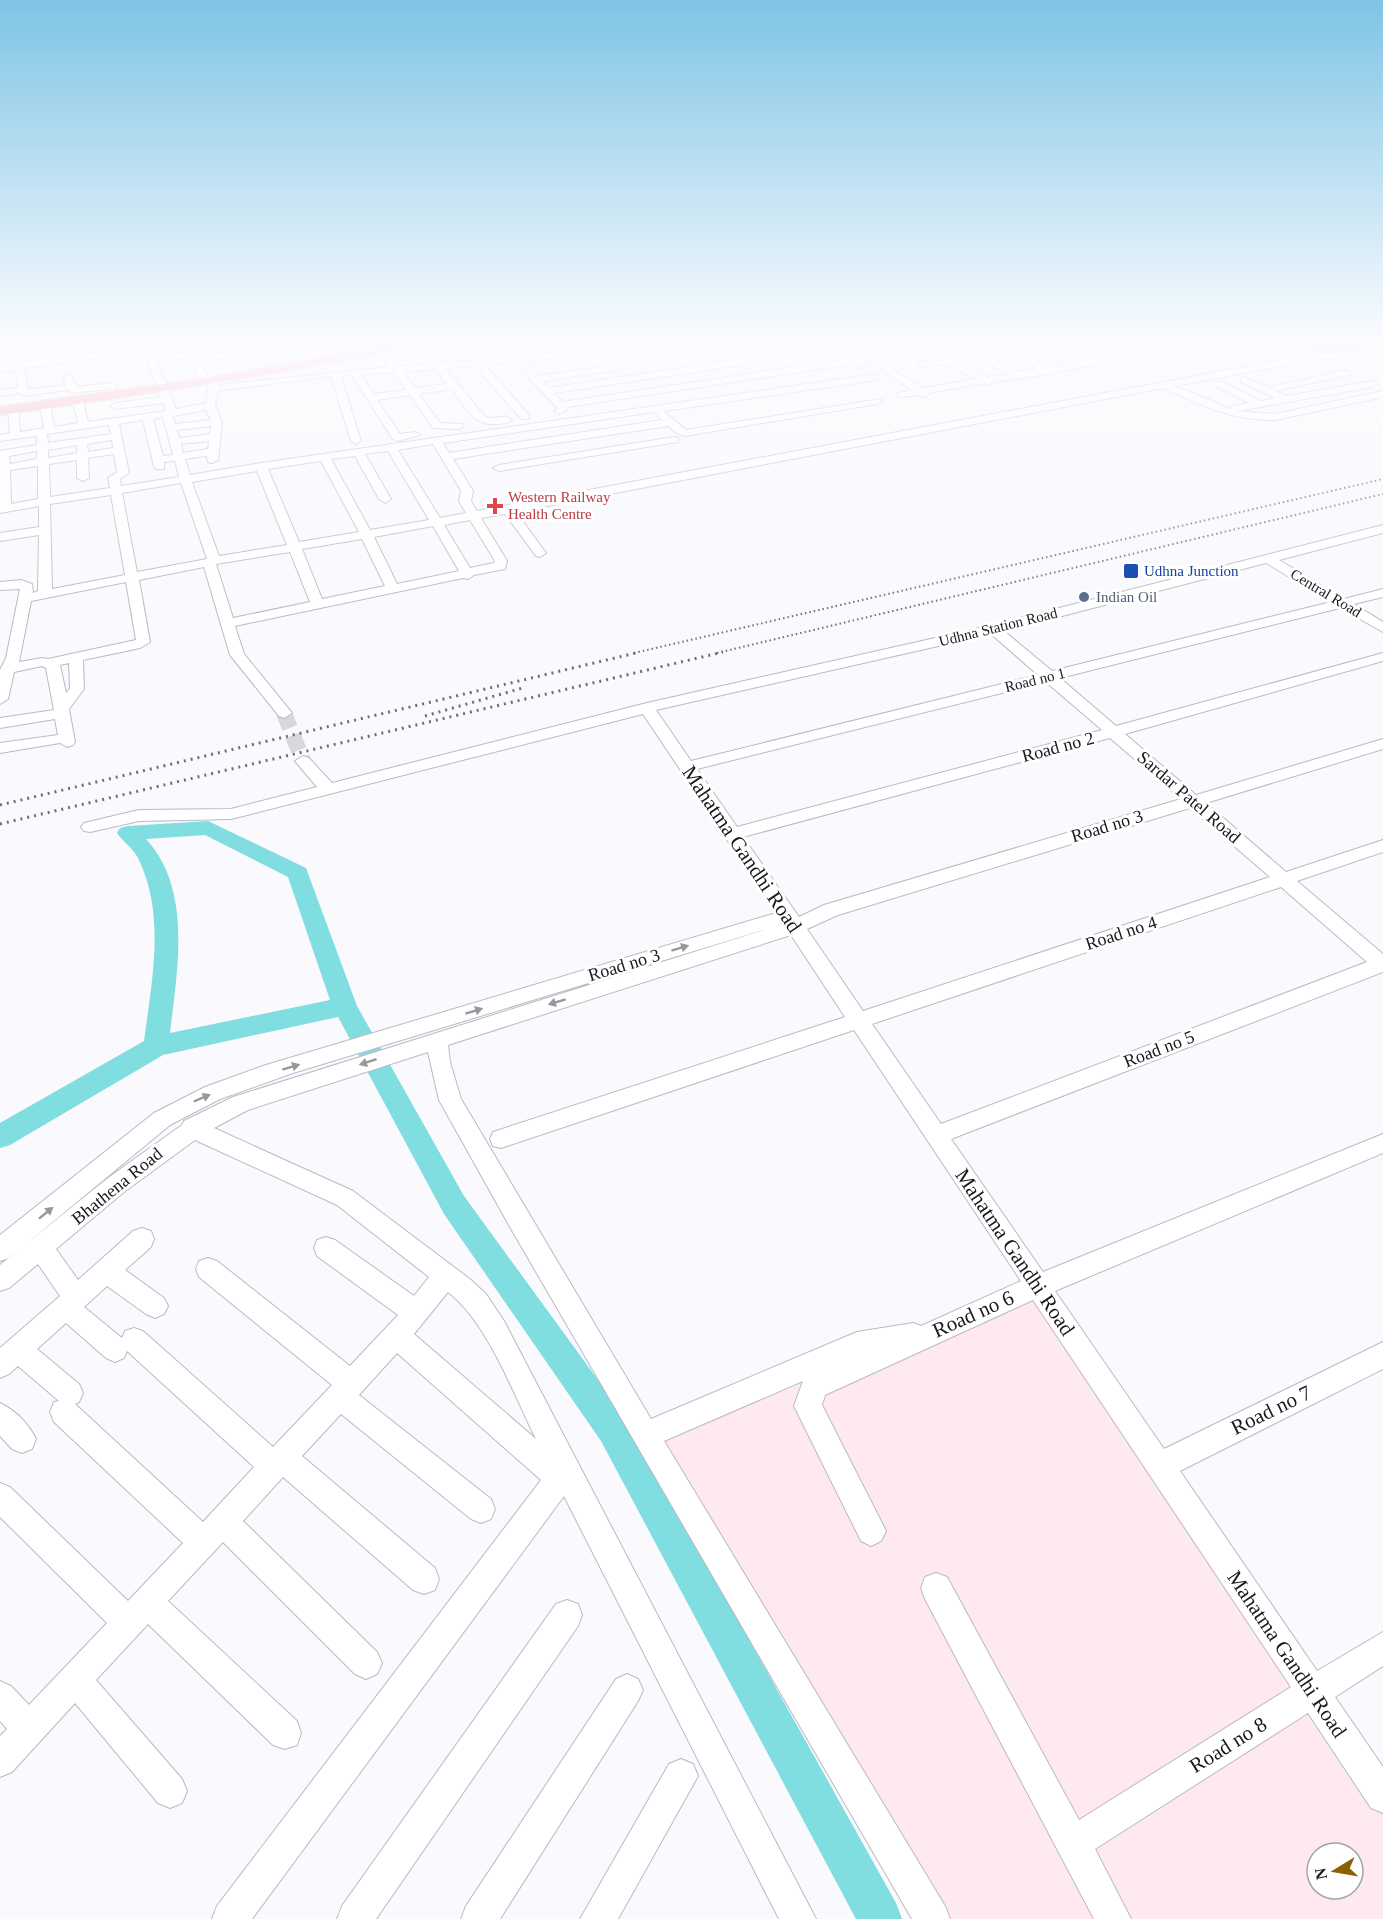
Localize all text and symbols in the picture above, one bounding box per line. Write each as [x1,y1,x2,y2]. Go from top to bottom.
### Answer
place label: Western Railway Health Centre [508,489,611,522]
marker: Western Railway Health Centre [486,497,504,515]
marker: Udhna Junction [1122,562,1140,580]
place label: Udhna Junction [1144,563,1239,579]
street label: Central Road [1288,566,1365,621]
place label: Indian Oil [1096,589,1157,605]
marker: Indian Oil [1077,590,1091,604]
street label: Udhna Station Road [937,604,1059,649]
street label: Road no 1 [1003,665,1067,695]
street label: Road no 2 [1020,728,1096,766]
street label: Sardar Patel Road [1133,747,1245,847]
street label: Mahatma Gandhi Road [677,761,807,937]
street label: Road no 3 [1069,806,1145,846]
street label: Road no 4 [1083,912,1159,954]
one-way arrow [671,943,689,952]
street label: Road no 3 [586,945,662,985]
one-way arrow [548,998,566,1007]
one-way arrow [465,1006,483,1015]
street label: Road no 5 [1121,1026,1197,1072]
one-way arrow [359,1058,377,1067]
one-way arrow [282,1062,300,1072]
one-way arrow [193,1093,211,1102]
street label: Bhathena Road [68,1143,166,1229]
street label: Mahatma Gandhi Road [950,1164,1080,1340]
one-way arrow [38,1208,53,1220]
street label: Road no 6 [929,1285,1017,1343]
street label: Road no 7 [1227,1380,1315,1440]
street label: Mahatma Gandhi Road [1222,1566,1352,1742]
street label: Road no 8 [1185,1712,1271,1778]
north arrow [1305,1841,1365,1901]
text: N [1311,1866,1330,1881]

